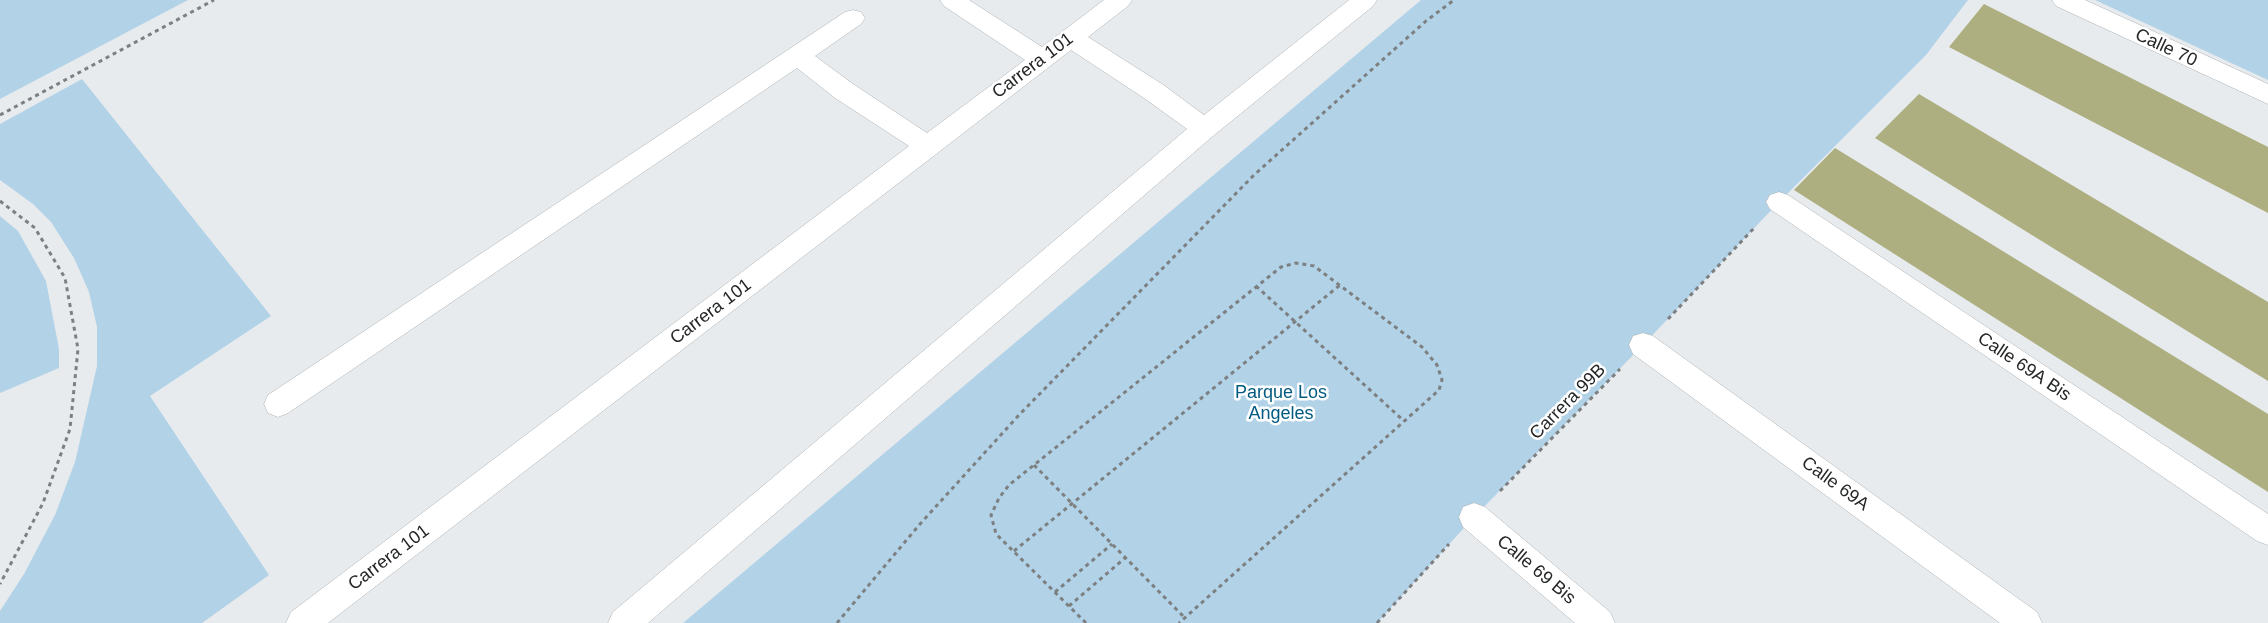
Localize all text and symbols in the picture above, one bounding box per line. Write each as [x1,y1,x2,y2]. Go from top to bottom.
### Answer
street label: Calle 70 [2132,24,2200,72]
street label: Carrera 101 [988,28,1078,104]
street label: Carrera 101 [666,274,756,350]
street label: Calle 69A Bis [1973,328,2075,406]
street label: Carrera 99B [1526,360,1610,444]
park label: Parque Los Angeles [1235,382,1327,424]
street label: Calle 69A [1797,452,1873,516]
street label: Carrera 101 [344,520,434,596]
street label: Calle 69 Bis [1492,531,1580,609]

